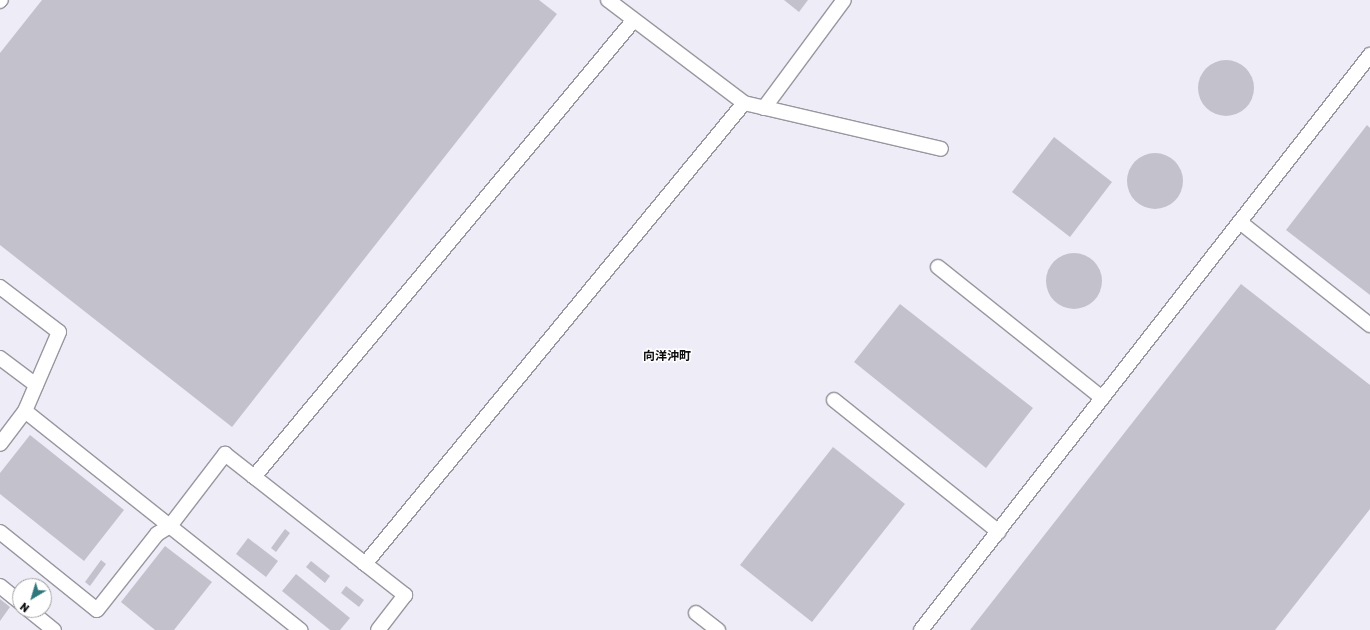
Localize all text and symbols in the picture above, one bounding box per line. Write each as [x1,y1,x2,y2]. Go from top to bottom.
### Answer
district label: 向洋沖町 [643,350,691,364]
north arrow [12,578,52,618]
text: N [18,600,32,615]

